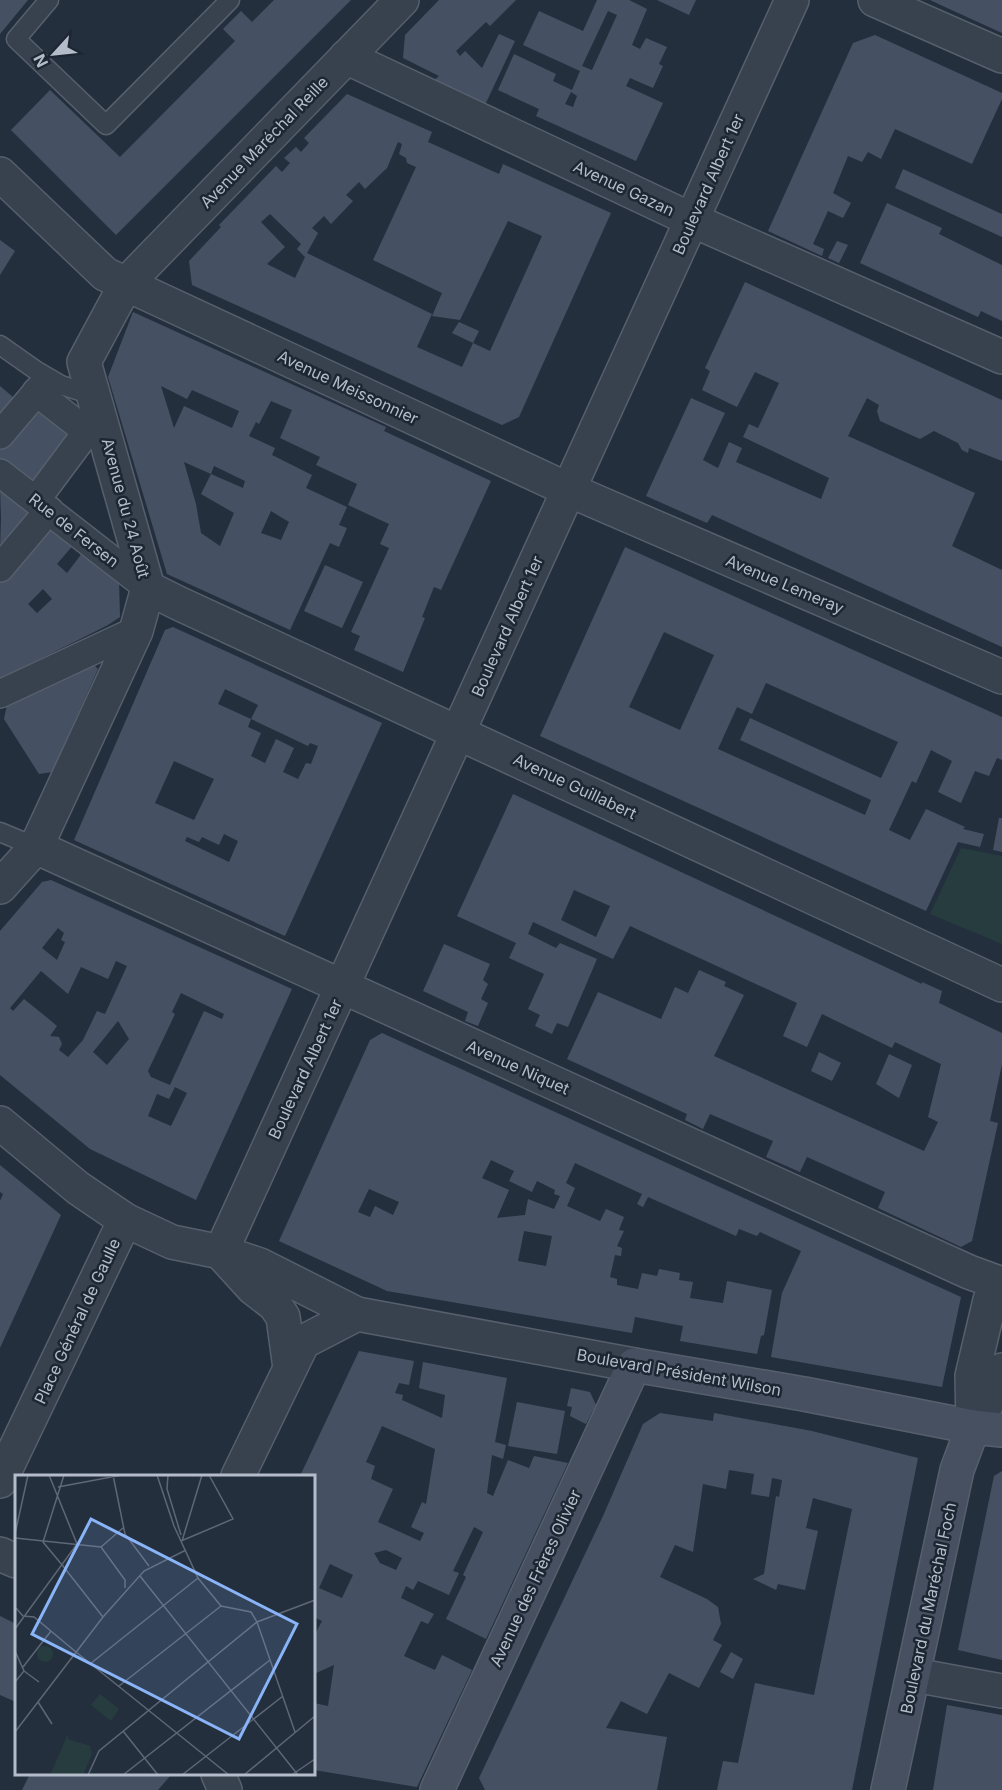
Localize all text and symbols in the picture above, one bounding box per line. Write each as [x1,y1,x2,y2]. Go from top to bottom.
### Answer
north arrow [24,24,84,84]
text: N [29,51,52,71]
street label: Avenue Maréchal Reille [196,72,332,212]
street label: Boulevard Albert 1er [668,110,748,258]
street label: Avenue Gazan [570,156,678,220]
street label: Avenue Meissonnier [274,346,422,428]
street label: Avenue du 24 Août [98,436,154,580]
street label: Rue de Fersen [25,489,123,571]
street label: Avenue Lemeray [723,550,847,618]
street label: Boulevard Albert 1er [467,552,547,700]
street label: Avenue Guillabert [510,749,640,823]
street label: Boulevard Albert 1er [264,996,346,1142]
street label: Avenue Niquet [463,1035,573,1099]
street label: Place Général de Gaulle [30,1235,124,1407]
street label: Boulevard Président Wilson [575,1344,783,1400]
inset map [15,1475,315,1775]
street label: Avenue des Frères Olivier [485,1486,585,1670]
street label: Boulevard du Maréchal Foch [896,1500,960,1716]

